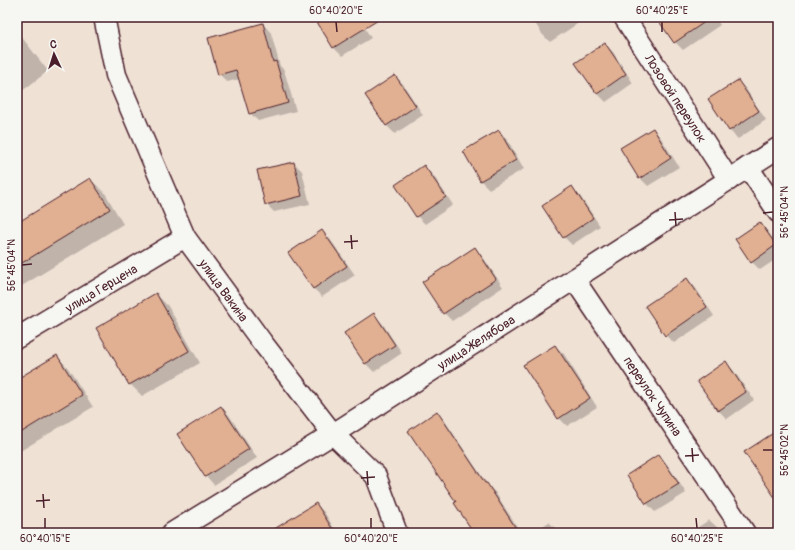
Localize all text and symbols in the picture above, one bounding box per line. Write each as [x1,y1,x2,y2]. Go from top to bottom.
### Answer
text: 60°40'20"E [309,5,363,17]
text: 60°40'25"E [636,5,688,17]
north arrow [34,34,74,74]
text: С [49,38,57,51]
street label: Лозовой переулок [640,51,710,146]
text: 56°45'04"N [779,186,791,238]
text: 56°45'04"N [6,239,18,291]
street label: улица Вакина [194,255,251,325]
street label: улица Герцена [62,261,140,317]
street label: улица Желябова [434,312,518,374]
street label: переулок Чупина [620,354,685,439]
text: 56°45'02"N [779,424,791,476]
text: 60°40'15"E [20,533,70,545]
text: 60°40'20"E [344,533,398,545]
text: 60°40'25"E [671,533,723,545]

